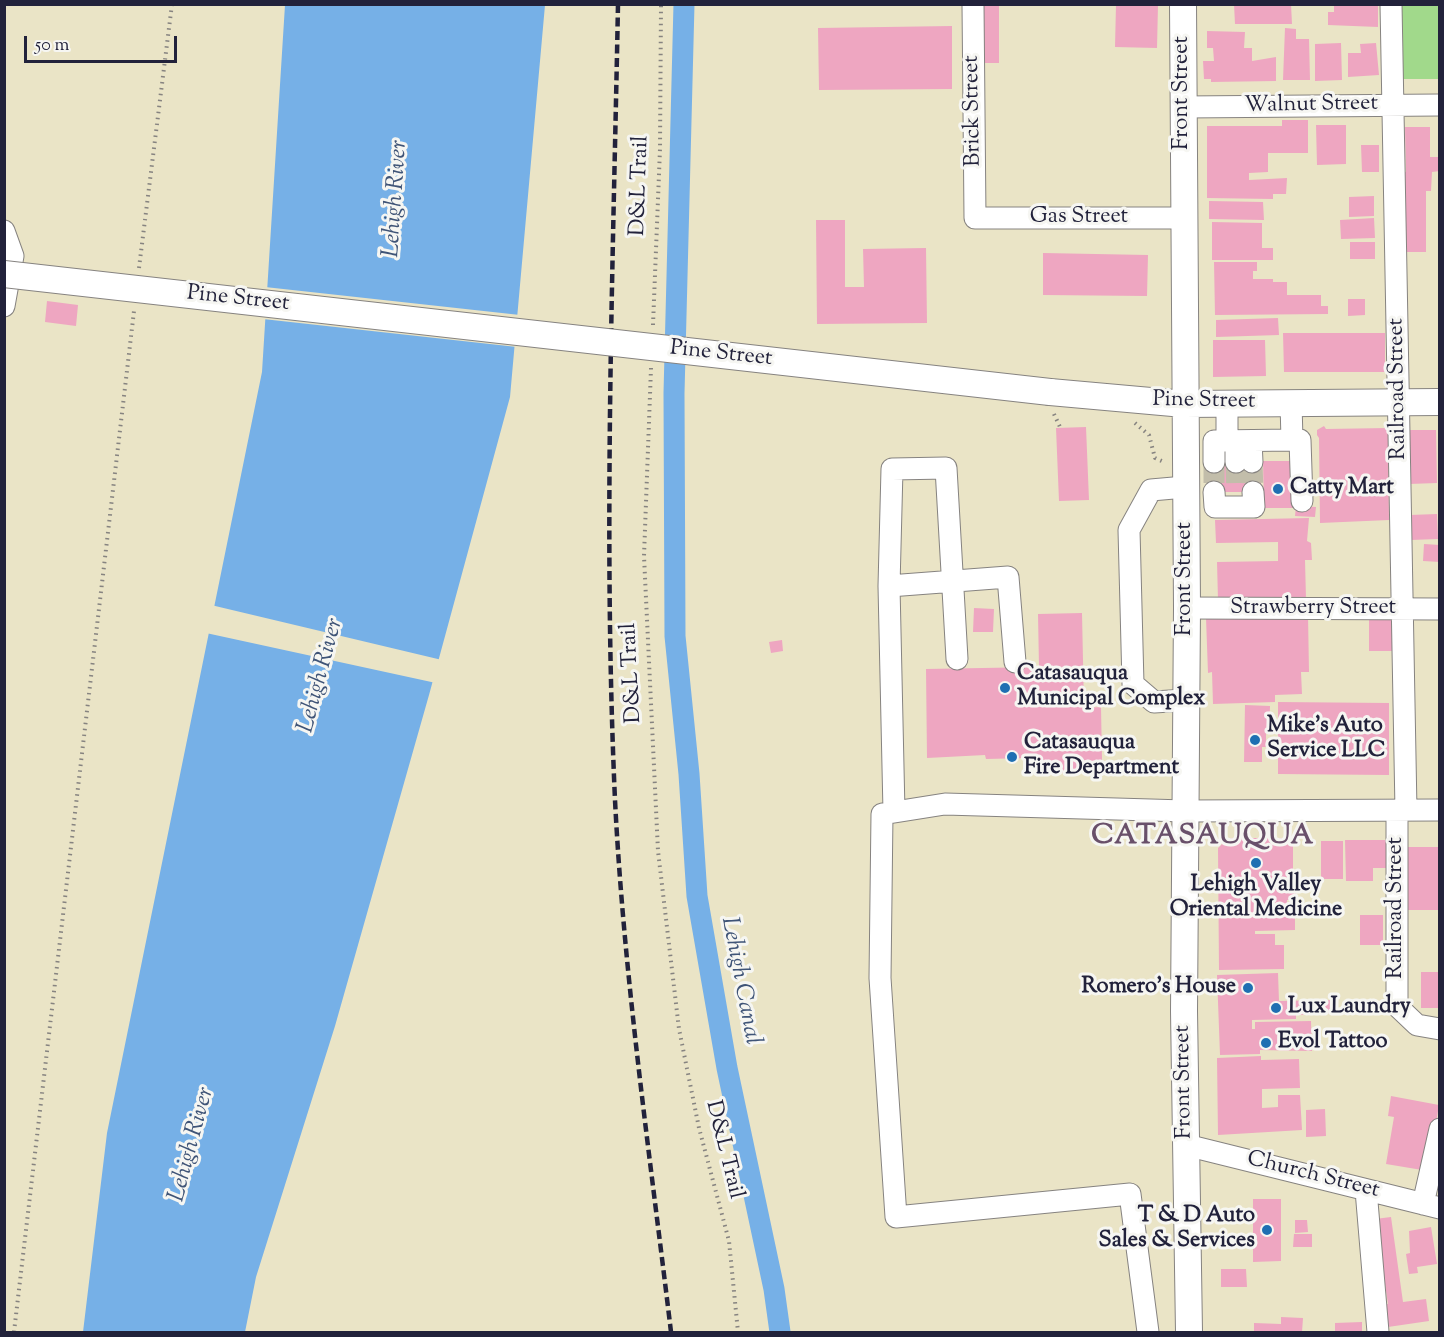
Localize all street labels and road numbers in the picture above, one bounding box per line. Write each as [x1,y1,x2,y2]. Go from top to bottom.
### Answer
street label: Front Street [1170,36,1196,150]
street label: Brick Street [960,55,988,167]
street label: Walnut Street [1244,92,1378,120]
street label: D&L Trail [626,135,656,237]
street label: Gas Street [1030,205,1128,231]
street label: Pine Street [185,281,291,319]
street label: Railroad Street [1385,318,1413,460]
street label: Pine Street [668,336,774,374]
street label: Pine Street [1152,388,1256,416]
street label: Front Street [1173,522,1199,636]
street label: Strawberry Street [1230,596,1396,622]
street label: D&L Trail [617,622,649,724]
street label: Railroad Street [1384,837,1410,979]
street label: Front Street [1171,1025,1199,1139]
street label: D&L Trail [698,1098,748,1202]
street label: Church Street [1244,1147,1382,1205]

